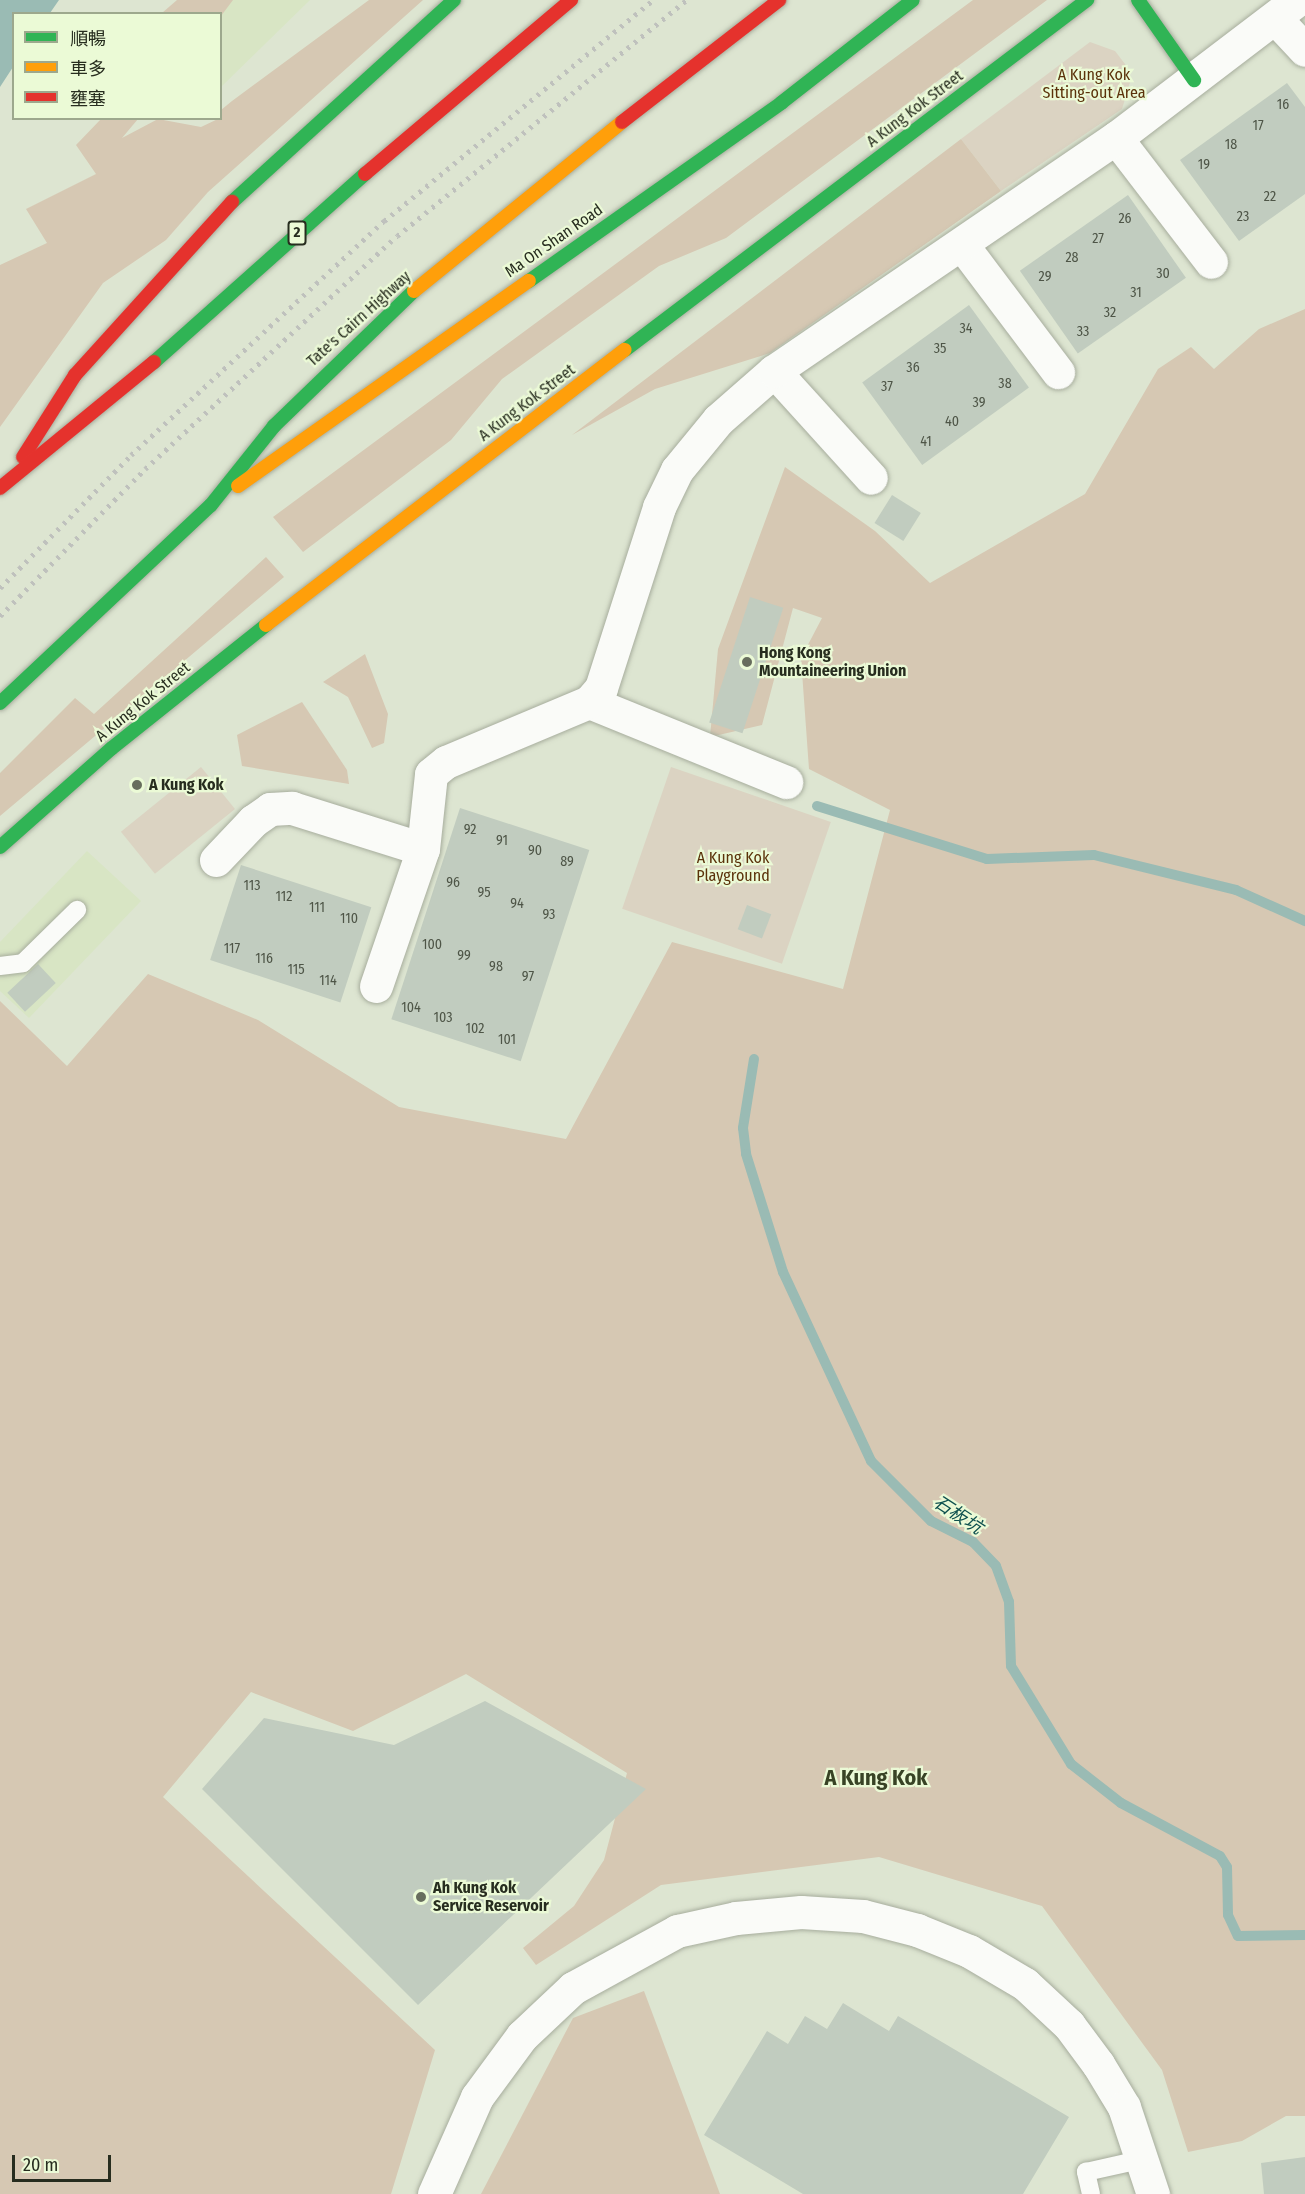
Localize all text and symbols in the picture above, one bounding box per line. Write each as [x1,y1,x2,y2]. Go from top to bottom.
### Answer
legend [12,12,222,120]
text: 順暢 [70,28,106,50]
text: 車多 [70,58,106,80]
park label: A Kung Kok Sitting-out Area [1042,65,1146,103]
street label: A Kung Kok Street [863,66,967,152]
text: 壅塞 [70,88,106,110]
house number: 16 [1277,97,1289,113]
house number: 17 [1252,118,1264,134]
house number: 18 [1225,137,1237,153]
house number: 19 [1198,157,1210,173]
house number: 22 [1264,189,1276,205]
street label: Ma On Shan Road [501,200,607,282]
house number: 23 [1237,209,1249,225]
house number: 26 [1118,211,1132,227]
road number: 2 [286,221,308,245]
house number: 27 [1092,231,1104,247]
house number: 28 [1065,250,1079,266]
house number: 30 [1156,266,1170,282]
street label: Tate's Cairn Highway [303,267,415,371]
house number: 29 [1039,269,1051,285]
house number: 31 [1130,285,1142,301]
house number: 32 [1104,305,1116,321]
house number: 34 [959,321,973,337]
house number: 33 [1077,324,1089,340]
house number: 35 [934,341,946,357]
street label: A Kung Kok Street [475,360,579,446]
house number: 36 [906,360,920,376]
house number: 38 [998,376,1012,392]
house number: 37 [881,379,893,395]
house number: 39 [973,395,985,411]
house number: 40 [945,414,959,430]
house number: 41 [920,434,932,450]
place label: Hong Kong Mountaineering Union [759,643,906,681]
marker: Hong Kong Mountaineering Union [740,655,754,669]
street label: A Kung Kok Street [92,658,194,746]
place label: A Kung Kok [149,775,224,795]
marker: A Kung Kok [130,778,144,792]
house number: 92 [464,822,476,838]
house number: 91 [496,833,508,849]
house number: 90 [528,843,542,859]
park label: A Kung Kok Playground [696,848,770,886]
house number: 89 [560,854,574,870]
house number: 96 [446,875,460,891]
house number: 113 [243,878,261,894]
house number: 95 [477,885,491,901]
house number: 112 [276,889,292,905]
house number: 94 [510,896,524,912]
house number: 111 [309,900,325,916]
house number: 93 [543,907,555,923]
house number: 110 [340,911,358,927]
house number: 100 [422,937,442,953]
house number: 117 [224,941,240,957]
house number: 99 [457,948,471,964]
house number: 116 [255,951,273,967]
house number: 98 [489,959,503,975]
house number: 115 [287,962,305,978]
house number: 97 [522,969,534,985]
house number: 114 [319,973,337,989]
house number: 104 [401,1000,421,1016]
house number: 103 [434,1010,452,1026]
house number: 102 [466,1021,484,1037]
house number: 101 [498,1032,516,1048]
water label: 石板坑 [929,1491,987,1539]
district label: A Kung Kok [825,1765,927,1791]
place label: Ah Kung Kok Service Reservoir [433,1878,549,1916]
marker: Ah Kung Kok Service Reservoir [414,1890,428,1904]
scale bar [15,2143,114,2181]
text: 20 m [23,2154,58,2176]

